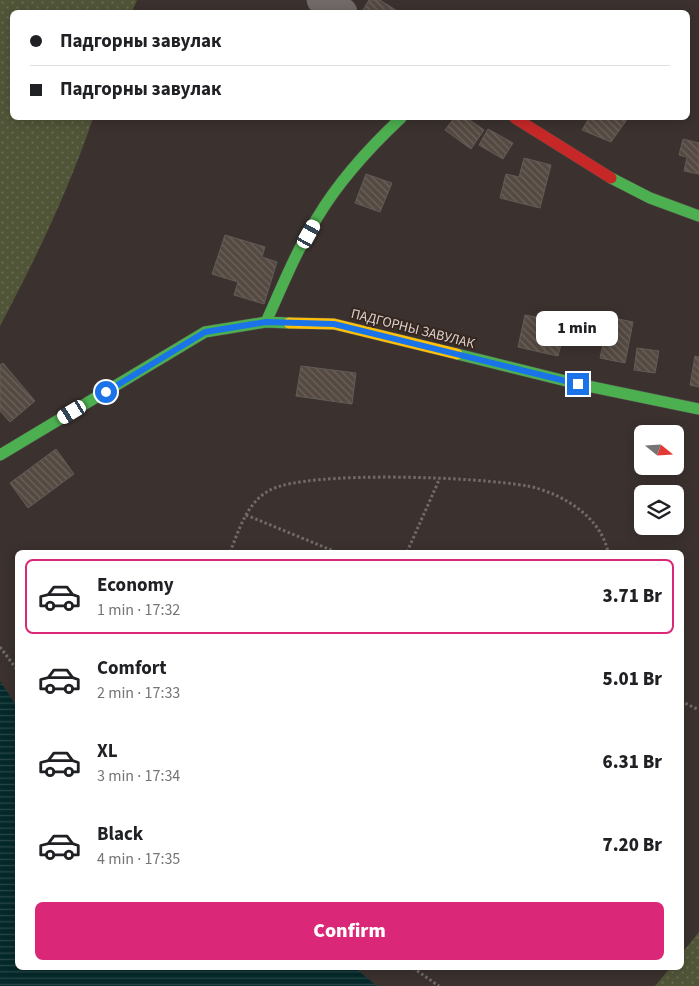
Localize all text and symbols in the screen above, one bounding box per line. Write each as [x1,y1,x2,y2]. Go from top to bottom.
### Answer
text: Падгорны завулак [60,28,221,55]
text: Падгорны завулак [60,76,221,103]
car [295,217,322,251]
street label: ПАДГОРНЫ ЗАВУЛАК [349,304,478,354]
callout: 1 min [537,312,619,346]
text: 1 min [557,317,597,339]
route end [567,373,589,395]
route start [95,381,117,403]
car [55,398,88,426]
north arrow [634,425,684,475]
map controls [634,425,684,535]
button: layers [634,485,684,535]
text: Economy [97,572,174,599]
icon: car [37,574,82,619]
text: 3.71 Br [603,583,662,610]
text: 1 min · 17:32 [97,599,180,621]
text: Comfort [97,655,167,682]
icon: car [37,657,82,702]
text: 5.01 Br [603,666,662,693]
text: 2 min · 17:33 [97,682,180,704]
text: XL [97,738,118,765]
icon: car [37,740,82,785]
text: 6.31 Br [603,749,662,776]
text: 3 min · 17:34 [97,765,180,787]
text: Black [97,821,143,848]
icon: car [37,823,82,868]
text: 7.20 Br [603,832,662,859]
text: 4 min · 17:35 [97,848,180,870]
button: Confirm [35,902,664,960]

